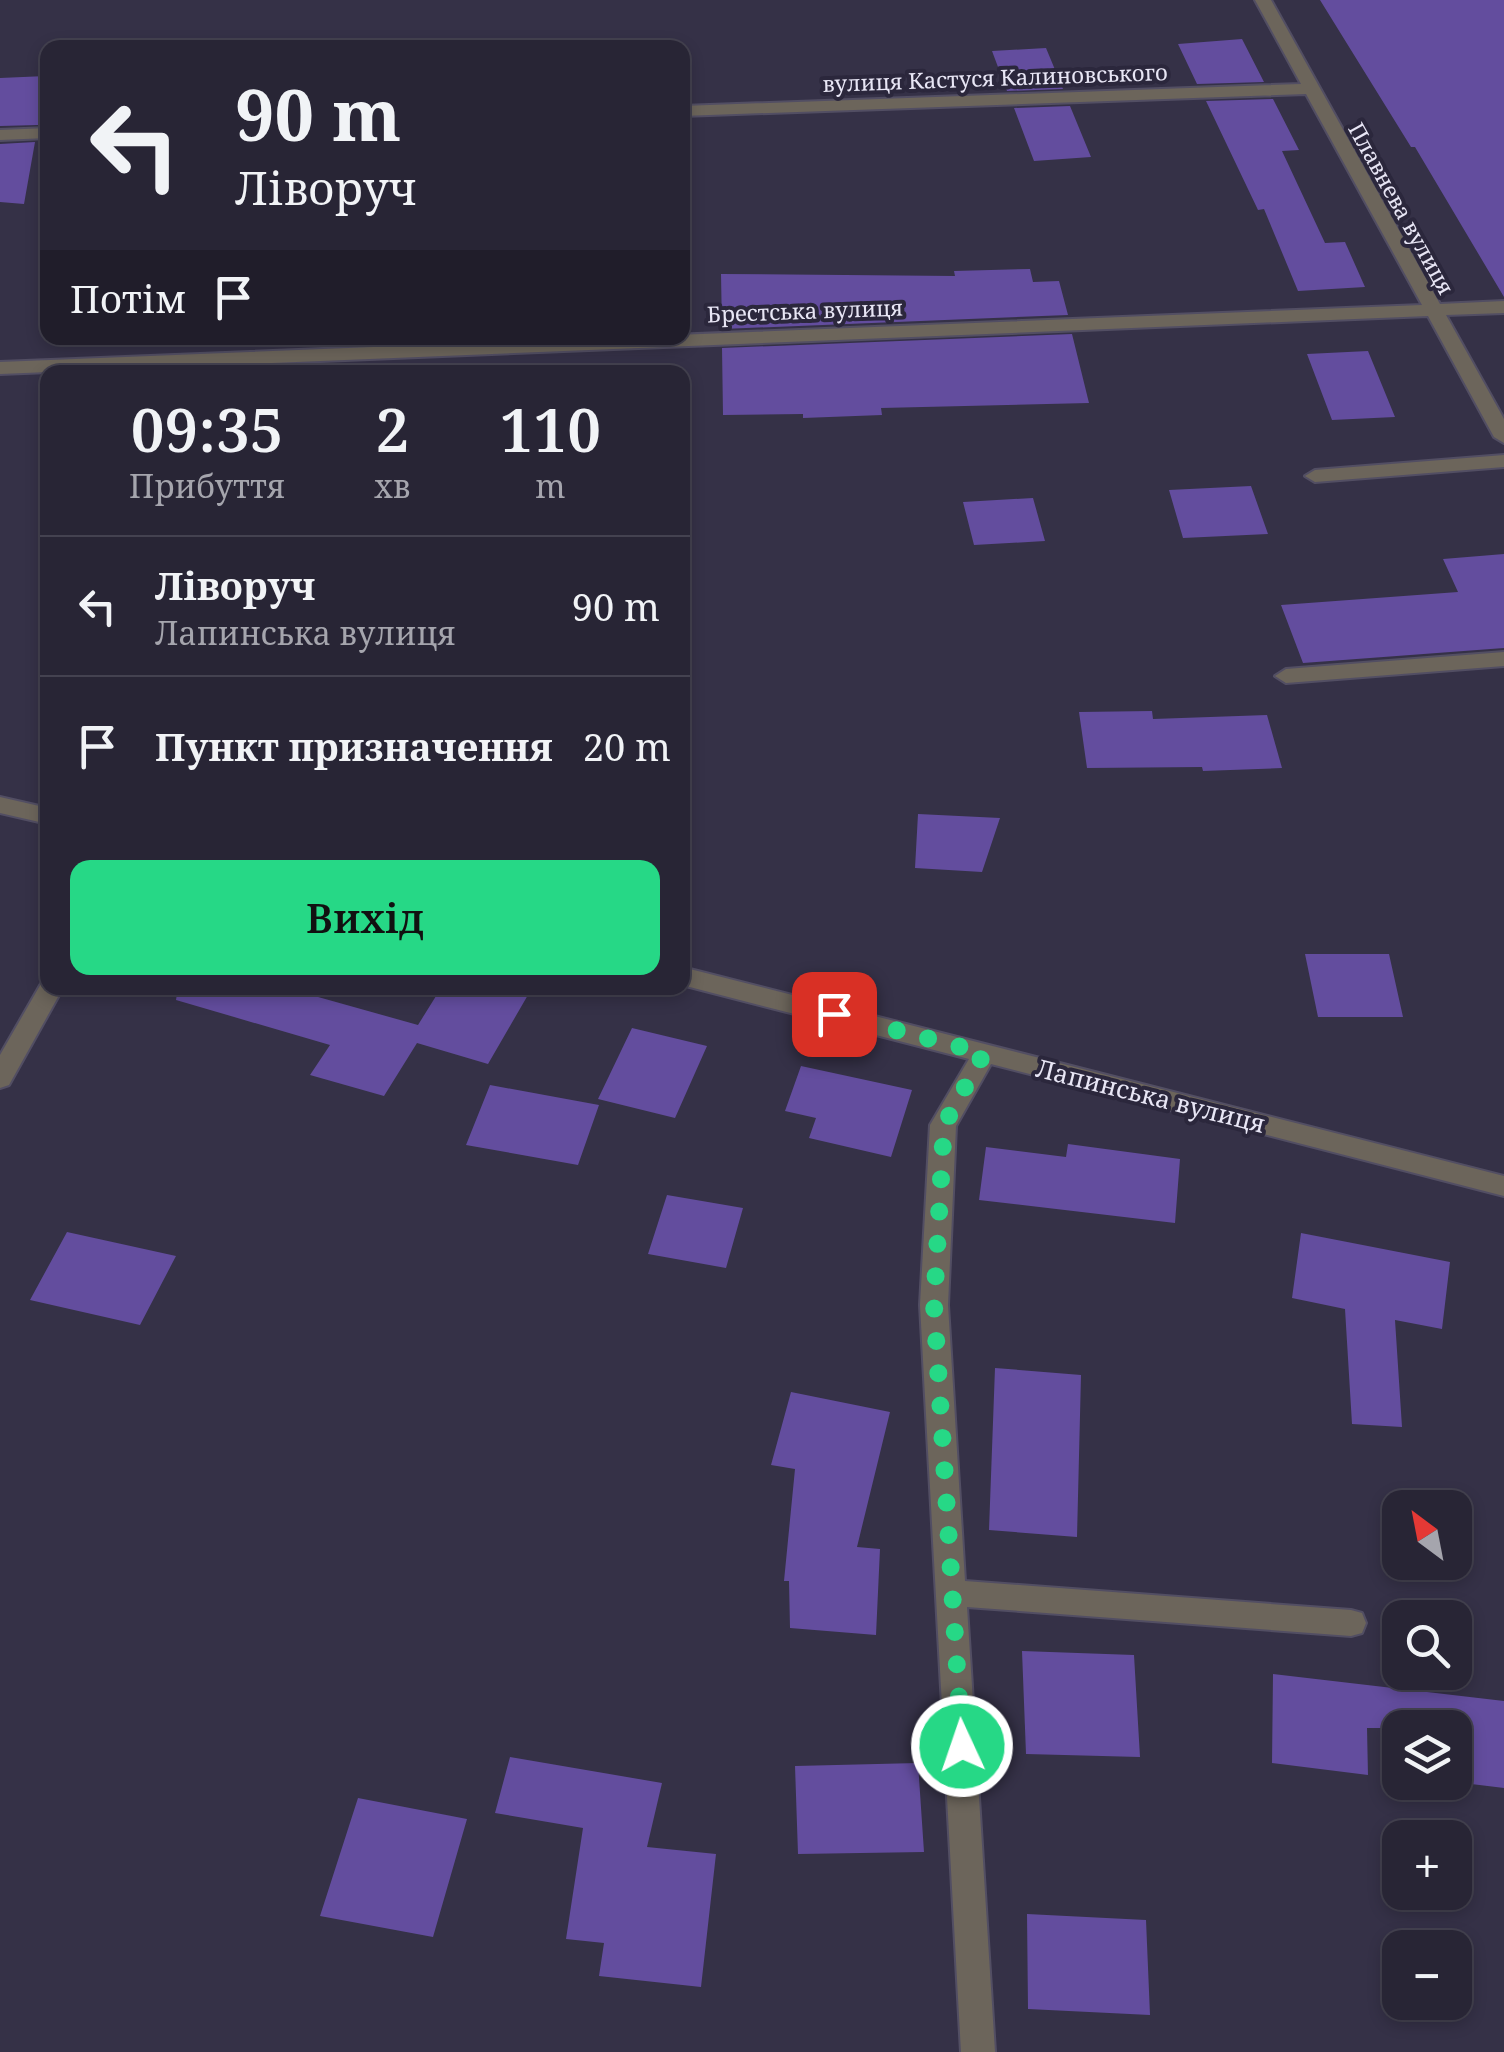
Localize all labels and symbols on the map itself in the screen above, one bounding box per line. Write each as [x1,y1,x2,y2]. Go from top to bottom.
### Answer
street label: вулиця Кастуся Калиновського [822,56,1168,98]
street label: Плавнева вулиця [1342,117,1462,299]
street label: Брестська вулиця [706,292,904,328]
pin [792,972,877,1057]
street label: Лапинська вулиця [1033,1050,1269,1140]
north arrow [1382,1490,1472,1580]
position arrow [910,1694,1014,1798]

